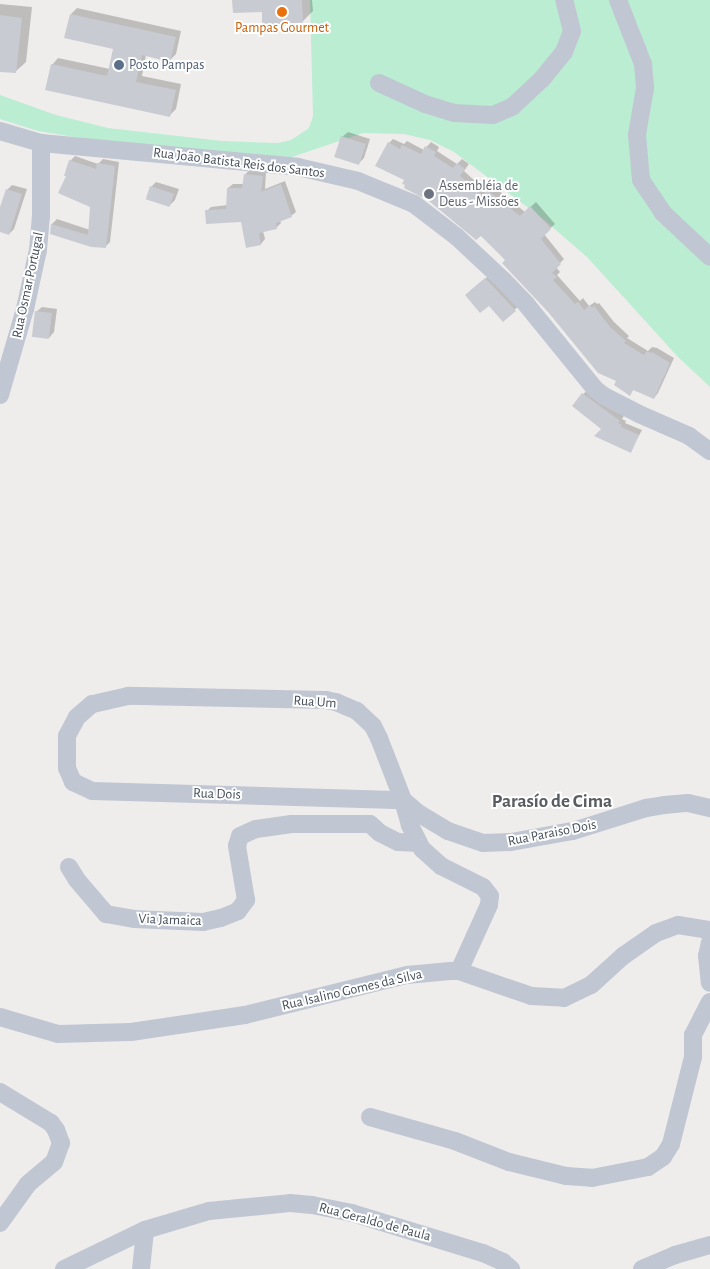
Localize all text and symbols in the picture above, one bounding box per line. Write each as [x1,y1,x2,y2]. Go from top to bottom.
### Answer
marker: Pampas Gourmet [276,6,288,18]
place label: Pampas Gourmet [235,20,329,36]
place label: Posto Pampas [129,57,204,73]
marker: Posto Pampas [113,59,125,71]
street label: Rua João Batista Reis dos Santos [152,144,326,182]
place label: Assembléia de Deus - Missões [439,178,519,210]
marker: Assembléia de Deus - Missões [423,188,435,200]
street label: Rua Osmar Portugal [9,230,47,340]
street label: Rua Um [293,692,337,712]
street label: Rua Dois [193,785,241,803]
district label: Parasío de Cima [492,791,612,813]
street label: Rua Paraiso Dois [506,816,598,850]
street label: Via Jamaica [138,911,202,929]
street label: Rua Isalino Gomes da Silva [280,966,424,1014]
street label: Rua Geraldo de Paula [317,1199,433,1245]

